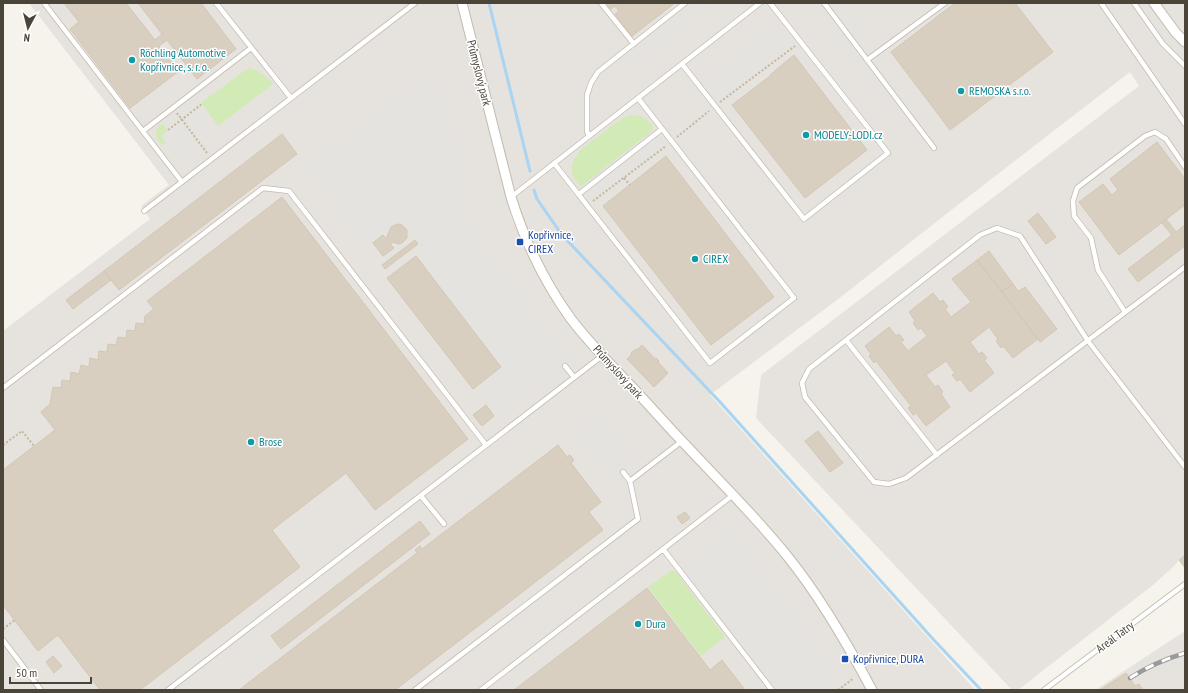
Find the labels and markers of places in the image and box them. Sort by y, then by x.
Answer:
place label: Röchling Automotive Kopřivnice, s. r. o. [140,45,226,74]
marker: Röchling Automotive Kopřivnice, s. r. o. [127,55,137,65]
place label: REMOSKA s.r.o. [969,83,1031,98]
marker: REMOSKA s.r.o. [956,86,966,96]
place label: MODELY-LODI.cz [814,127,883,142]
marker: MODELY-LODI.cz [801,130,811,140]
place label: Kopřivnice, CIREX [528,227,574,256]
marker: Kopřivnice, CIREX [515,237,525,247]
place label: CIREX [703,251,728,266]
marker: CIREX [690,254,700,264]
place label: Brose [259,434,282,449]
marker: Brose [246,437,256,447]
place label: Dura [646,616,666,631]
marker: Dura [633,619,643,629]
place label: Kopřivnice, DURA [853,651,924,666]
marker: Kopřivnice, DURA [840,654,850,664]

